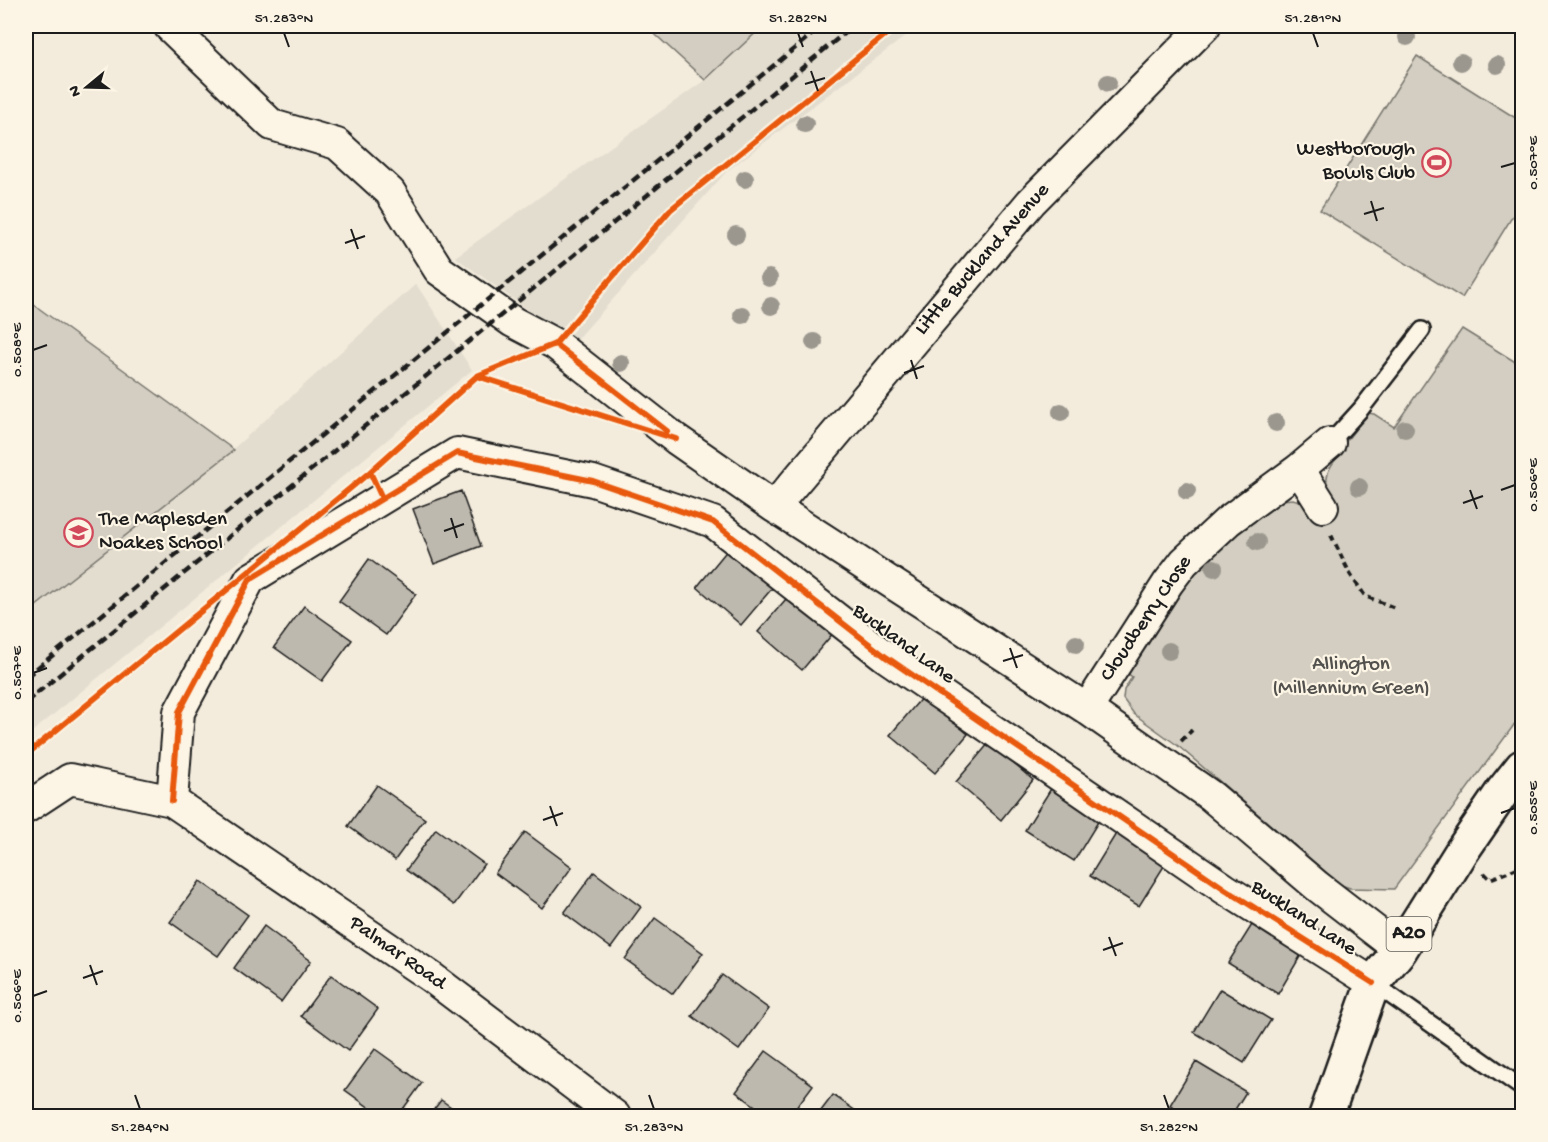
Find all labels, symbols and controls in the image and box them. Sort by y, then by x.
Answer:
text: 51.283°N [255,10,313,28]
text: 51.282°N [769,10,827,28]
text: 51.281°N [1285,10,1342,28]
north arrow [57,57,117,117]
text: N [65,82,87,99]
text: 0.507°E [1525,136,1543,190]
place label: Westborough Bowls Club [1297,138,1415,187]
sports icon: Westborough Bowls Club [1420,146,1452,178]
street label: Little Buckland Avenue [910,178,1057,341]
text: 0.508°E [9,322,27,377]
text: 0.506°E [1525,458,1543,512]
place label: The Maplesden Noakes School [98,508,227,557]
school or university icon: The Maplesden Noakes School [62,516,94,548]
street label: Cloudberry Close [1096,550,1199,687]
street label: Buckland Lane [846,599,960,691]
text: 0.507°E [9,646,27,700]
park label: Allington (Millennium Green) [1272,653,1430,702]
text: 0.505°E [1525,781,1543,835]
street label: Buckland Lane [1245,875,1361,963]
street label: Palmar Road [343,911,452,998]
road number: A20 [1386,917,1432,951]
text: 0.506°E [9,969,27,1023]
text: 51.284°N [111,1119,169,1137]
text: 51.283°N [625,1119,683,1137]
text: 51.282°N [1140,1119,1198,1137]

